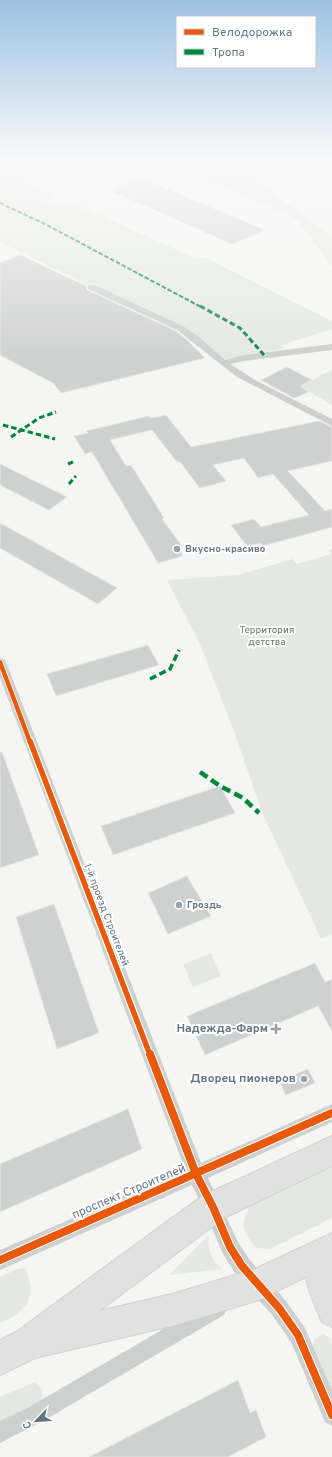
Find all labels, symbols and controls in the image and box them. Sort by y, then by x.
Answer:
legend [176,16,316,68]
text: Велодорожка [212,25,292,41]
text: Тропа [212,45,245,61]
place label: Вкусно-красиво [185,543,266,556]
marker: Вкусно-красиво [172,544,182,554]
park label: Территория детства [239,624,295,649]
street label: 1-й проезд Строителей [80,862,132,968]
place label: Гроздь [187,899,222,912]
marker: Гроздь [174,900,184,910]
place label: Надежда-Фарм [176,1021,268,1037]
marker: Надежда-Фарм [271,1024,281,1034]
place label: Дворец пионеров [190,1071,296,1087]
marker: Дворец пионеров [299,1074,309,1084]
street label: проспект Строителей [70,1161,188,1223]
north arrow [16,1401,56,1441]
text: С [20,1419,36,1431]

